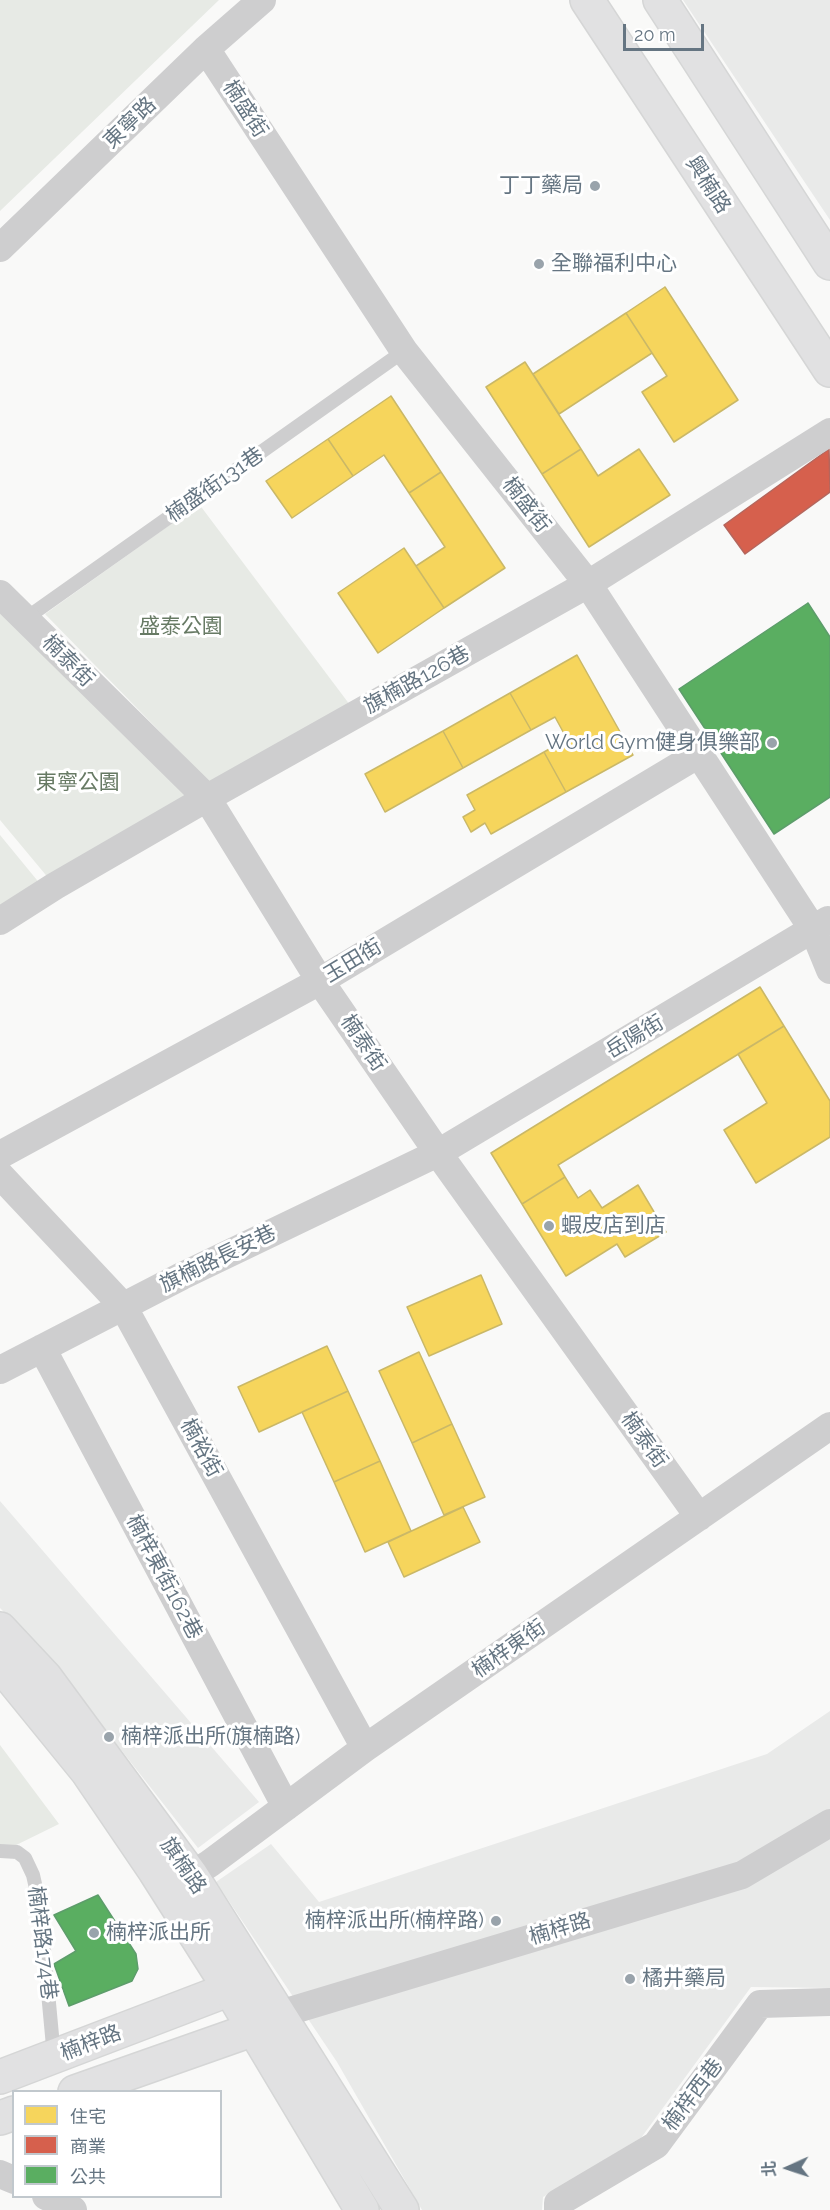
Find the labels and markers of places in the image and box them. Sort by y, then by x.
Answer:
place label: 丁丁藥局 [499,173,583,199]
marker: 丁丁藥局 [588,179,602,193]
place label: 全聯福利中心 [551,251,677,277]
marker: 全聯福利中心 [532,257,546,271]
place label: World Gym健身俱樂部 [545,730,760,756]
marker: World Gym健身俱樂部 [765,736,779,750]
place label: 蝦皮店到店 [561,1213,666,1239]
marker: 蝦皮店到店 [542,1219,556,1233]
place label: 楠梓派出所(旗楠路) [121,1724,300,1750]
marker: 楠梓派出所(旗楠路) [102,1730,116,1744]
place label: 楠梓派出所(楠梓路) [305,1908,484,1934]
marker: 楠梓派出所(楠梓路) [489,1914,503,1928]
place label: 楠梓派出所 [106,1920,211,1946]
marker: 楠梓派出所 [87,1926,101,1940]
place label: 橘井藥局 [642,1966,726,1992]
marker: 橘井藥局 [623,1972,637,1986]

